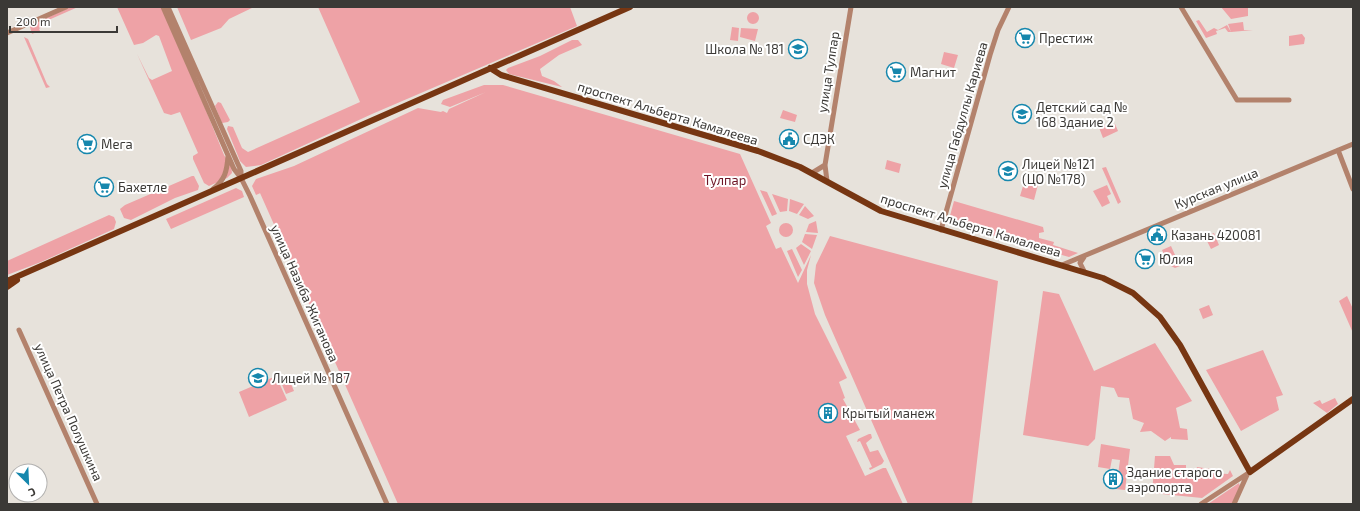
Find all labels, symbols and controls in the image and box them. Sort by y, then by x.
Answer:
scale bar [10,8,117,34]
text: 200 m [16,14,50,28]
supermarket icon: Престиж [1014,27,1036,49]
street label: улица Тулпар [814,30,842,114]
place label: Престиж [1039,30,1093,46]
school or university icon: Школа № 181 [787,38,809,60]
street label: улица Габдуллы Кариева [933,40,991,190]
place label: Школа № 181 [705,41,784,57]
supermarket icon: Магнит [885,61,907,83]
place label: Магнит [910,64,957,80]
street label: проспект Альберта Камалеева [576,78,760,148]
place label: Детский сад № 168 Здание 2 [1036,99,1128,130]
school or university icon: Детский сад № 168 Здание 2 [1011,103,1033,125]
public building icon: СДЭК [778,128,800,150]
place label: СДЭК [803,131,835,147]
supermarket icon: Мега [76,133,98,155]
place label: Мега [101,136,133,152]
place label: Лицей №121 (ЦО №178) [1022,156,1095,187]
school or university icon: Лицей №121 (ЦО №178) [997,160,1019,182]
street label: Курская улица [1172,164,1260,212]
park label: Тулпар [704,172,746,188]
supermarket icon: Бахетле [93,176,115,198]
place label: Бахетле [118,179,167,195]
street label: проспект Альберта Камалеева [879,190,1063,260]
street label: улица Назиба Жиганова [267,222,343,364]
public building icon: Казань 420081 [1146,224,1168,246]
place label: Казань 420081 [1171,227,1261,243]
supermarket icon: Юлия [1134,248,1156,270]
place label: Юлия [1159,251,1193,267]
street label: улица Петра Полушкина [31,341,107,483]
school or university icon: Лицей № 187 [247,367,269,389]
place label: Лицей № 187 [272,370,350,386]
building icon: Крытый манеж [817,402,839,424]
place label: Крытый манеж [842,405,935,421]
north arrow [8,463,48,503]
place label: Здание старого аэропорта [1127,464,1222,495]
building icon: Здание старого аэропорта [1102,468,1124,490]
text: С [26,485,38,500]

